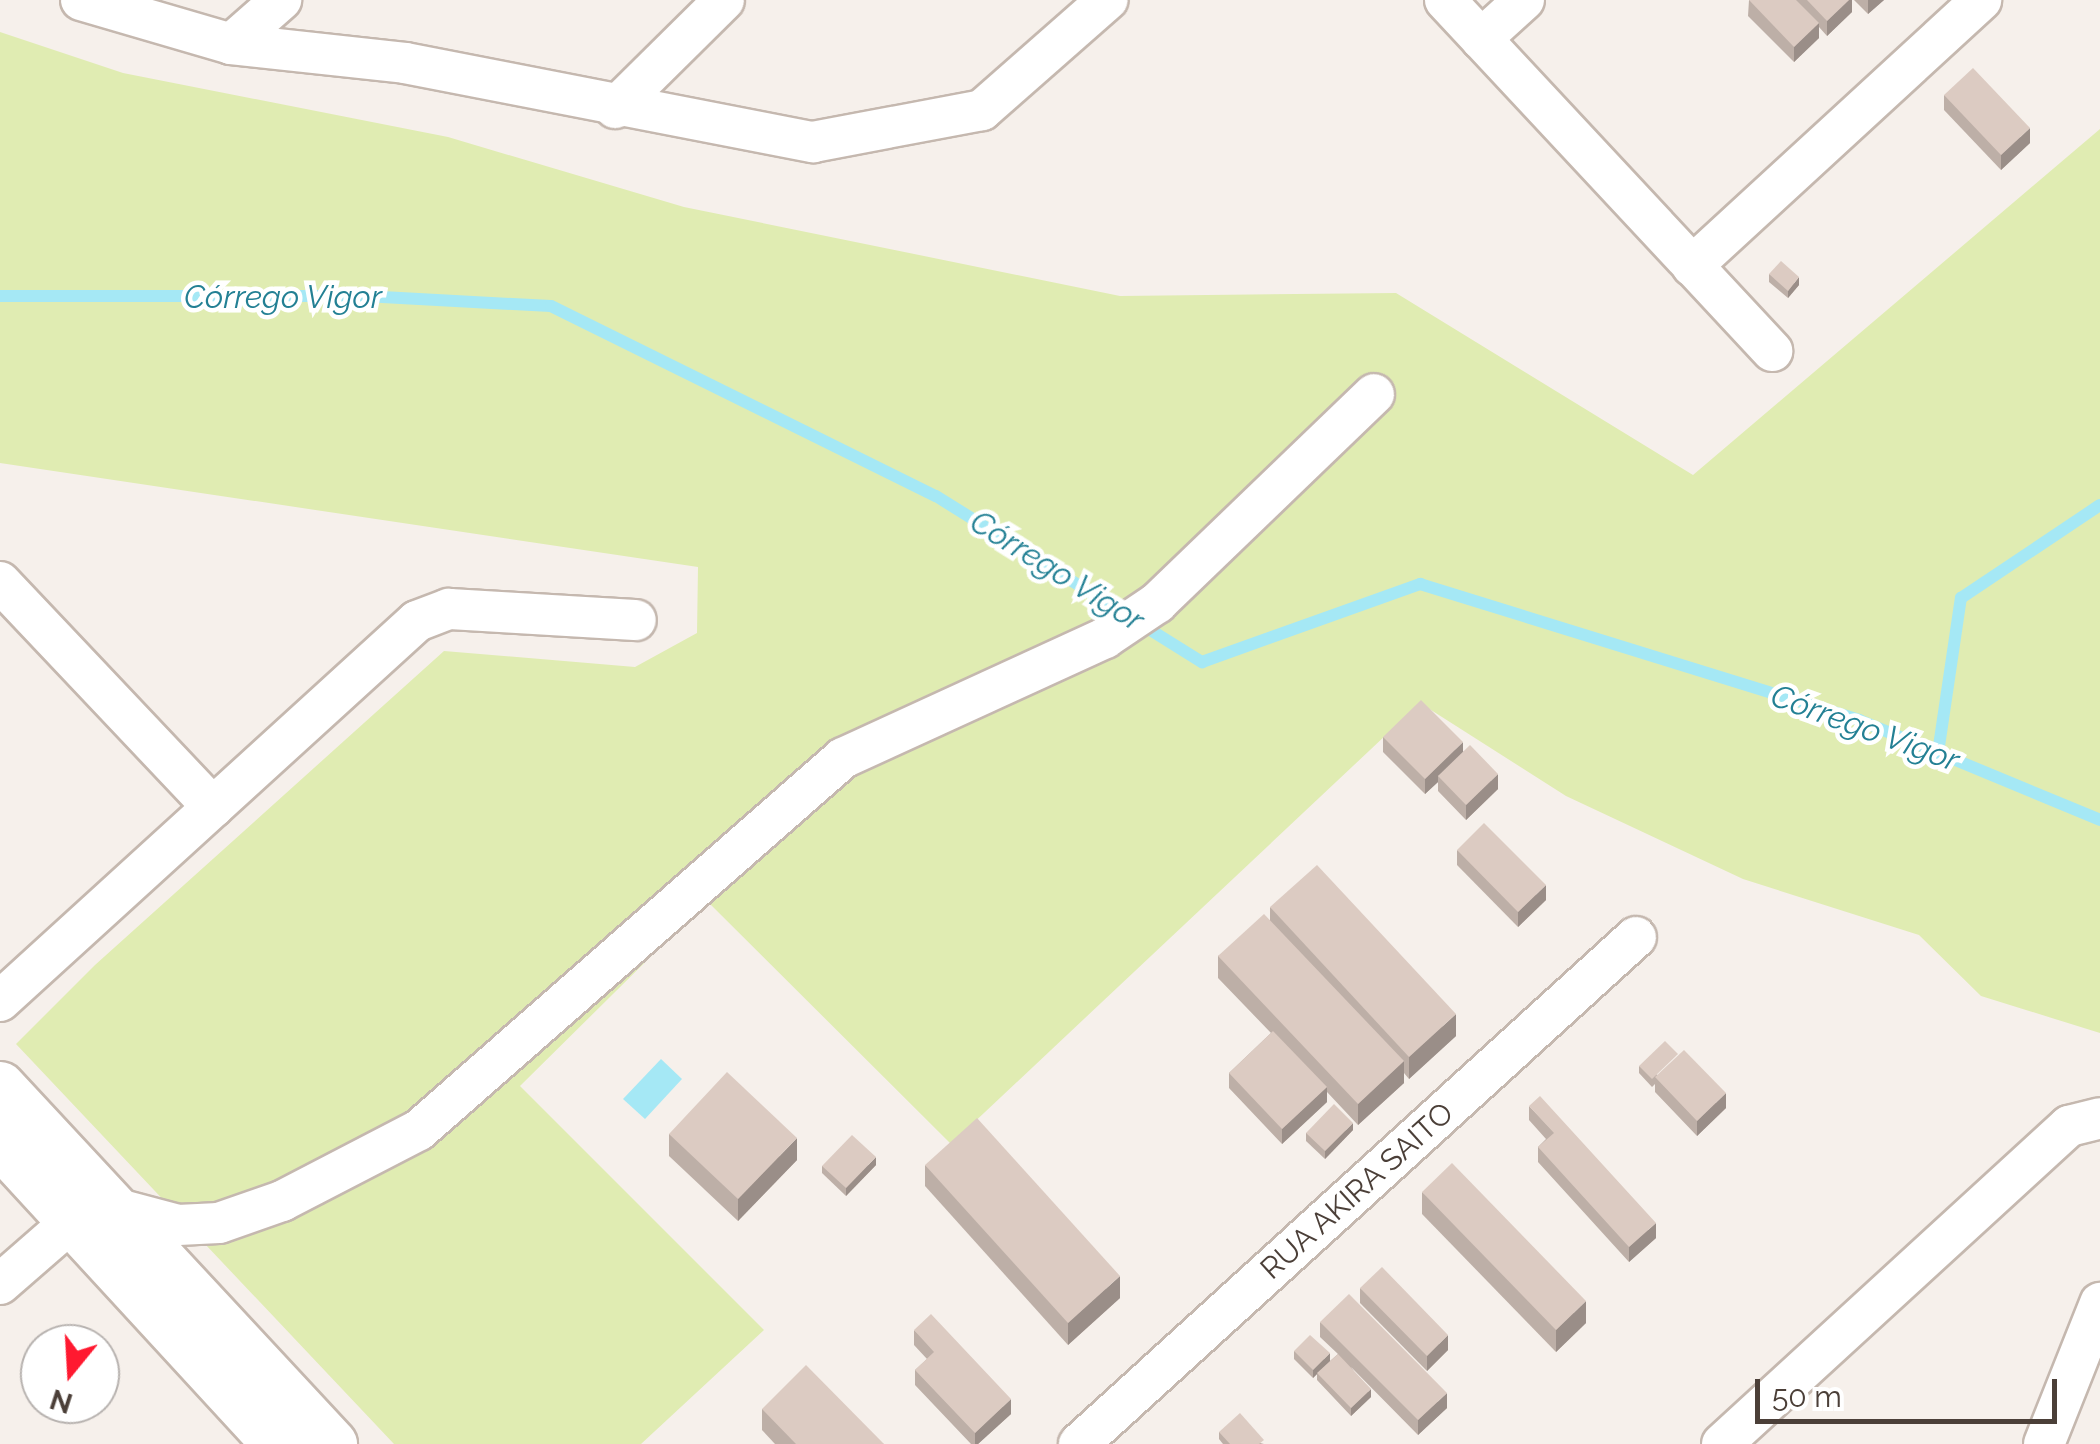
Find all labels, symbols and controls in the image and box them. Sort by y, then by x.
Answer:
water label: Córrego Vigor [184,278,382,316]
water label: Córrego Vigor [962,502,1152,640]
water label: Córrego Vigor [1765,676,1965,780]
street label: RUA AKIRA SAITO [1252,1094,1462,1288]
north arrow [20,1324,120,1424]
scale bar [1760,1359,2062,1421]
text: 50 m [1772,1379,1842,1414]
text: N [46,1382,76,1420]

